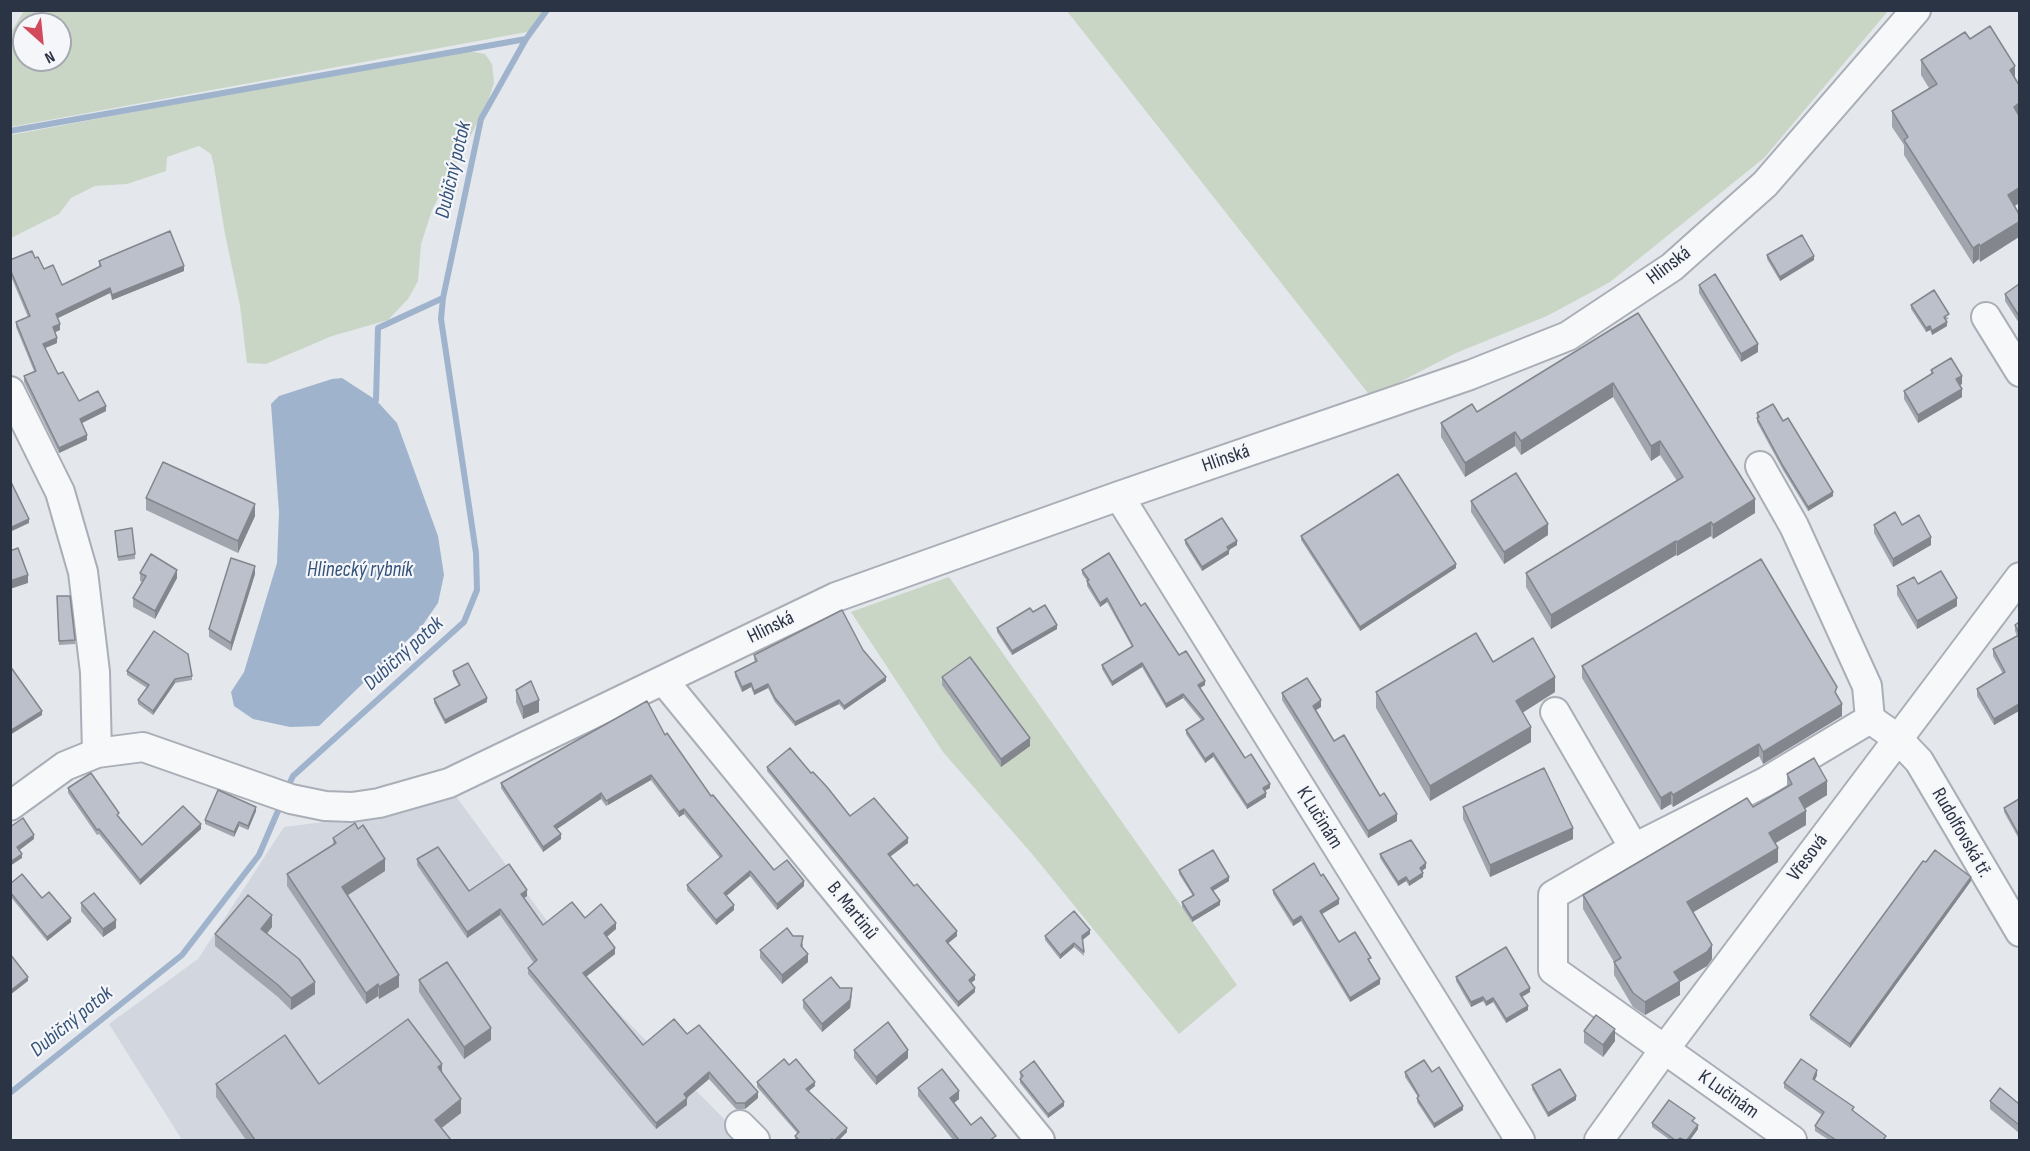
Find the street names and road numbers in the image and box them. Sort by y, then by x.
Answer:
street label: Hlinská [1642,242,1696,290]
street label: Hlinská [1199,440,1253,478]
street label: Hlinská [744,606,798,650]
street label: K Lučinám [1291,782,1347,854]
street label: Rudolfovská tř. [1926,784,1996,882]
street label: Vřesová [1783,830,1833,886]
street label: B. Martinů [821,877,883,945]
street label: K Lučinám [1693,1065,1763,1125]

